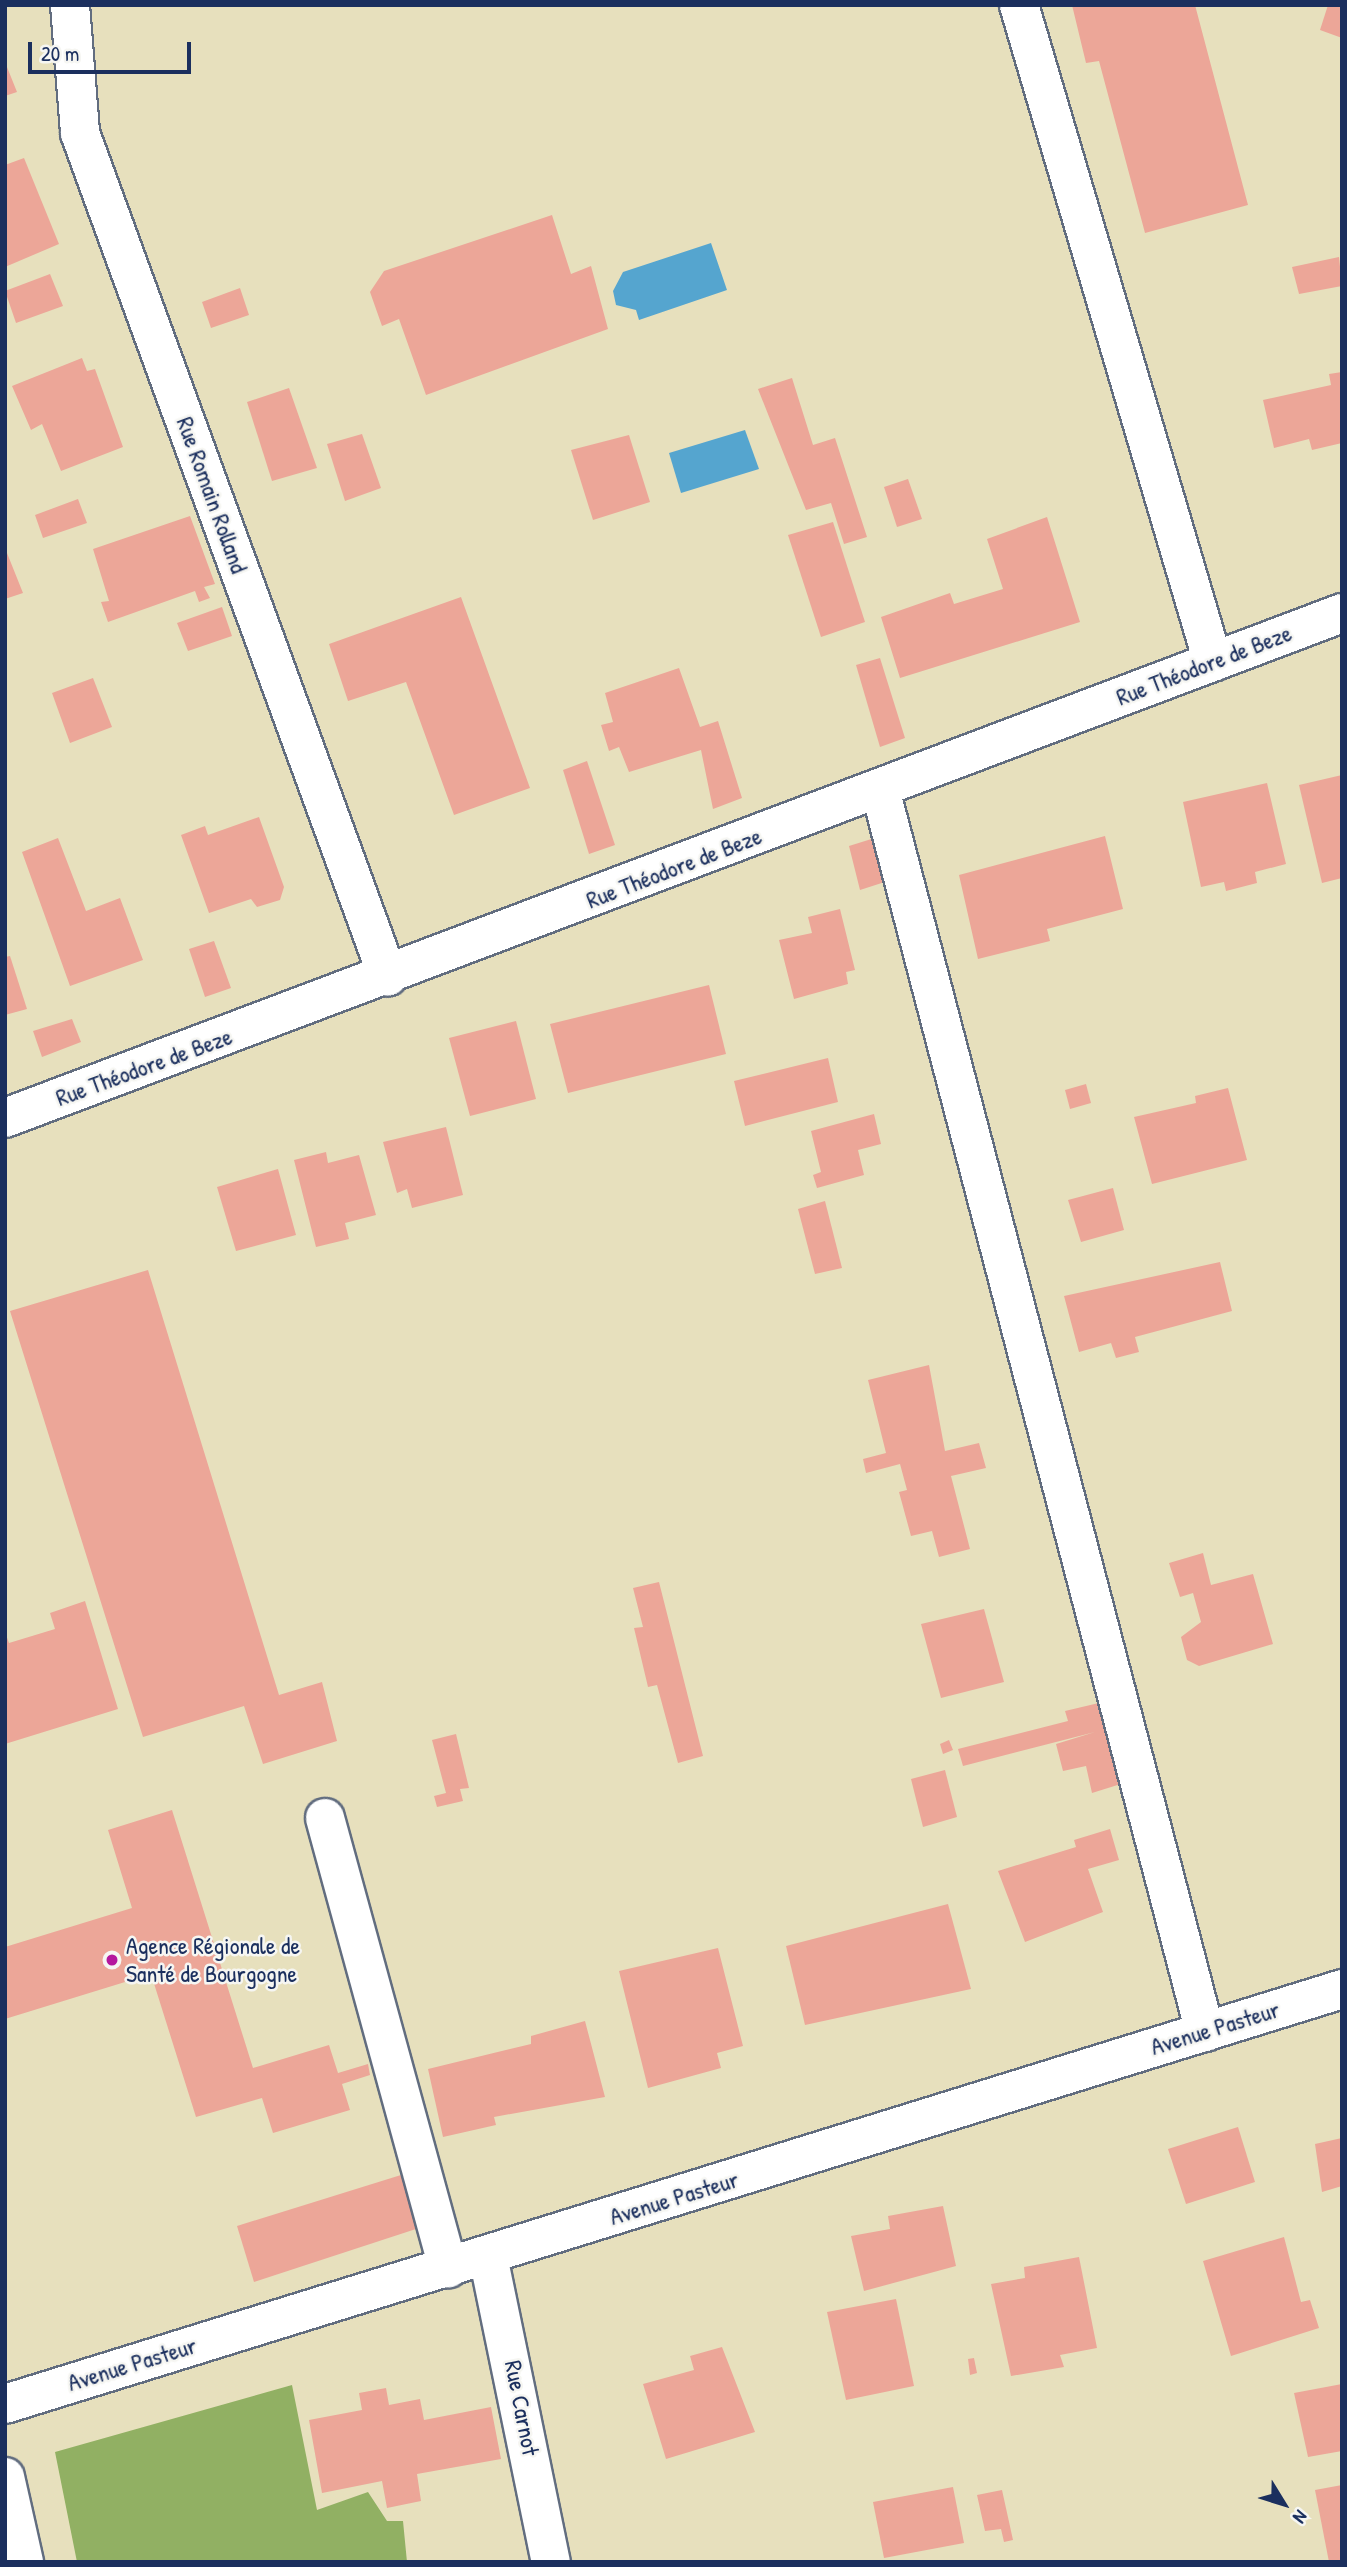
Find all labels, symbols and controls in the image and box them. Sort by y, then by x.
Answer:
scale bar [32,28,194,72]
text: 20 m [41,39,79,68]
street label: Rue Romain Rolland [170,413,254,577]
street label: Rue Théodore de Beze [1112,618,1296,712]
street label: Rue Théodore de Beze [582,821,766,915]
street label: Rue Théodore de Beze [52,1022,236,1112]
place label: Agence Régionale de Santé de Bourgogne [126,1932,300,1988]
marker: Agence Régionale de Santé de Bourgogne [104,1952,120,1968]
street label: Avenue Pasteur [1147,1995,1283,2061]
street label: Avenue Pasteur [606,2165,742,2231]
street label: Avenue Pasteur [64,2331,200,2397]
street label: Rue Carnot [499,2358,545,2458]
north arrow [1249,2469,1319,2539]
text: N [1287,2505,1314,2529]

